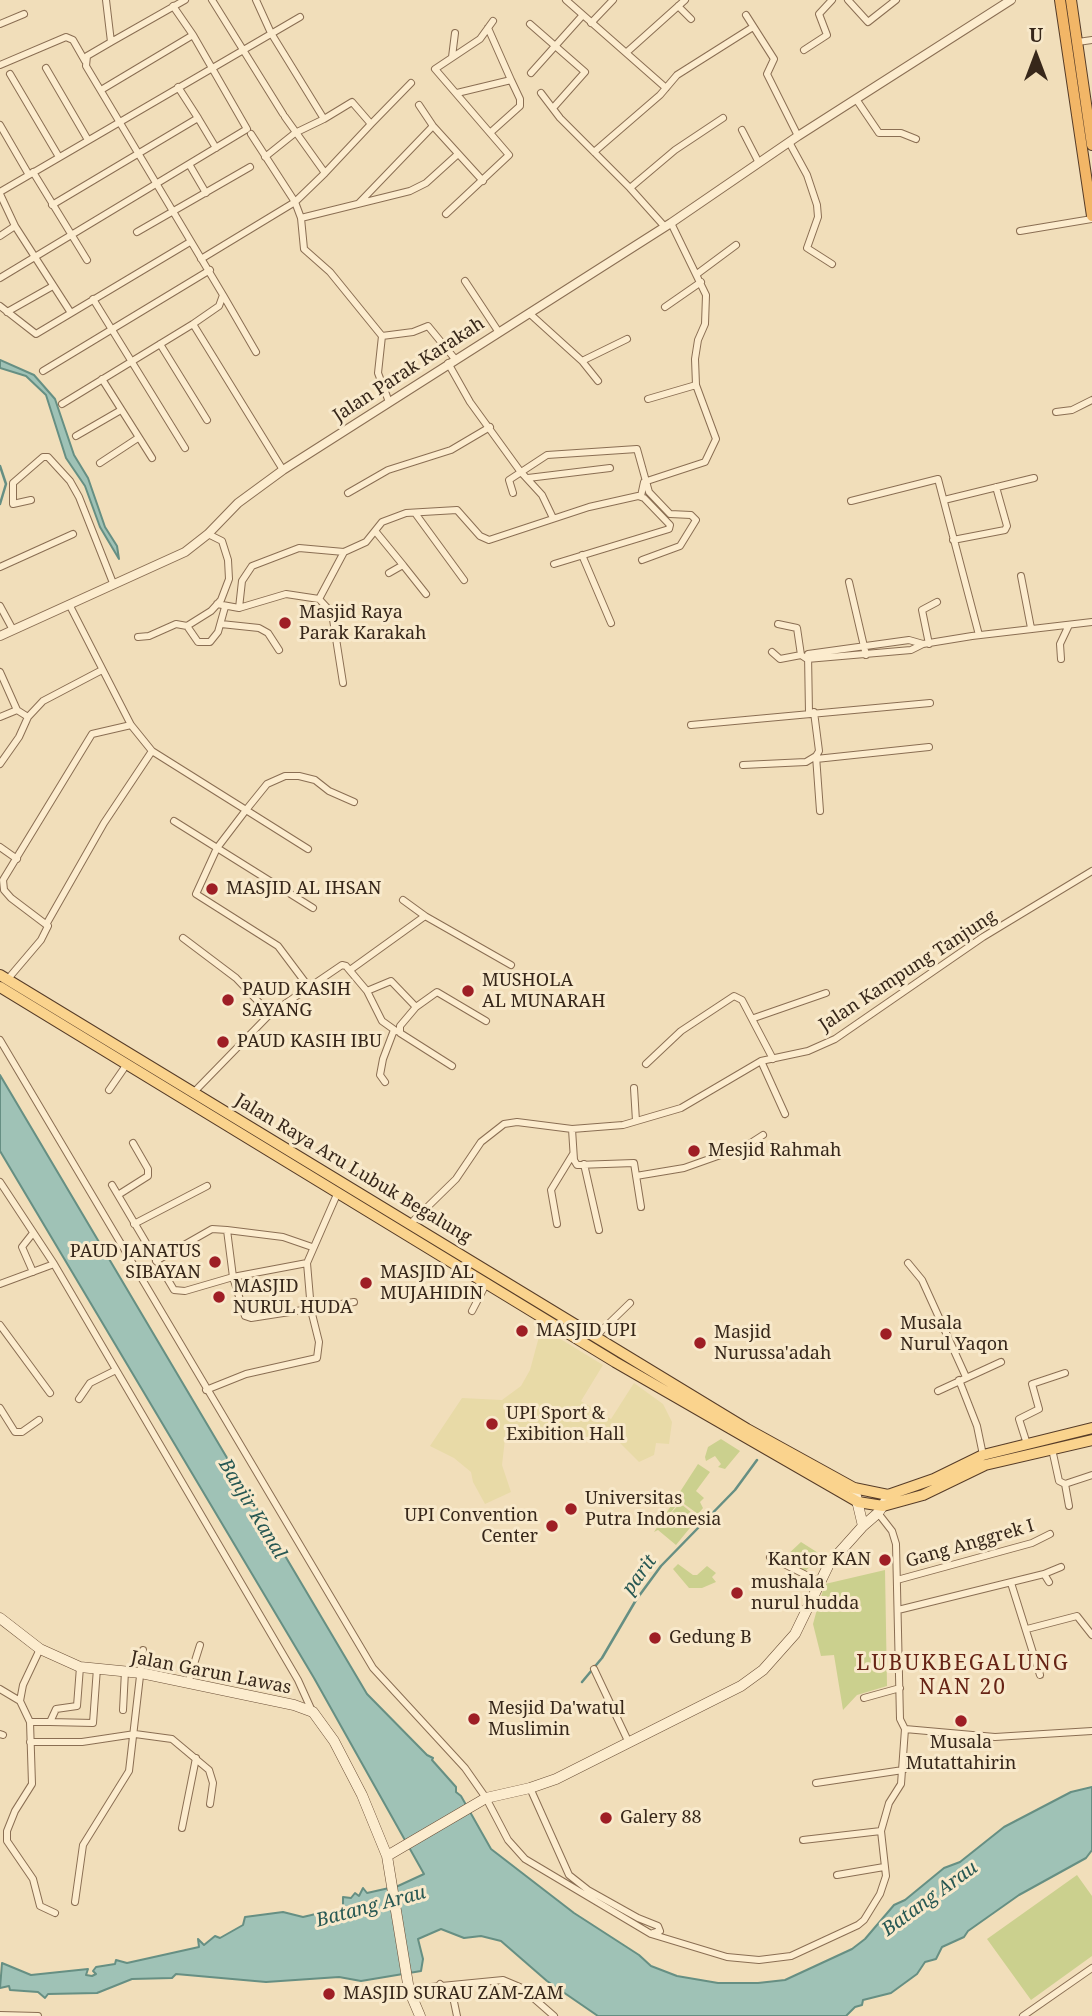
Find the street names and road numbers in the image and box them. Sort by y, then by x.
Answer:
street label: Jalan Parak Karakah [329,313,489,427]
street label: Jalan Kampung Tanjung [815,906,1001,1036]
street label: Jalan Raya Aru Lubuk Begalung [231,1090,475,1248]
street label: Gang Anggrek I [903,1515,1037,1573]
street label: Jalan Garun Lawas [129,1647,293,1699]

